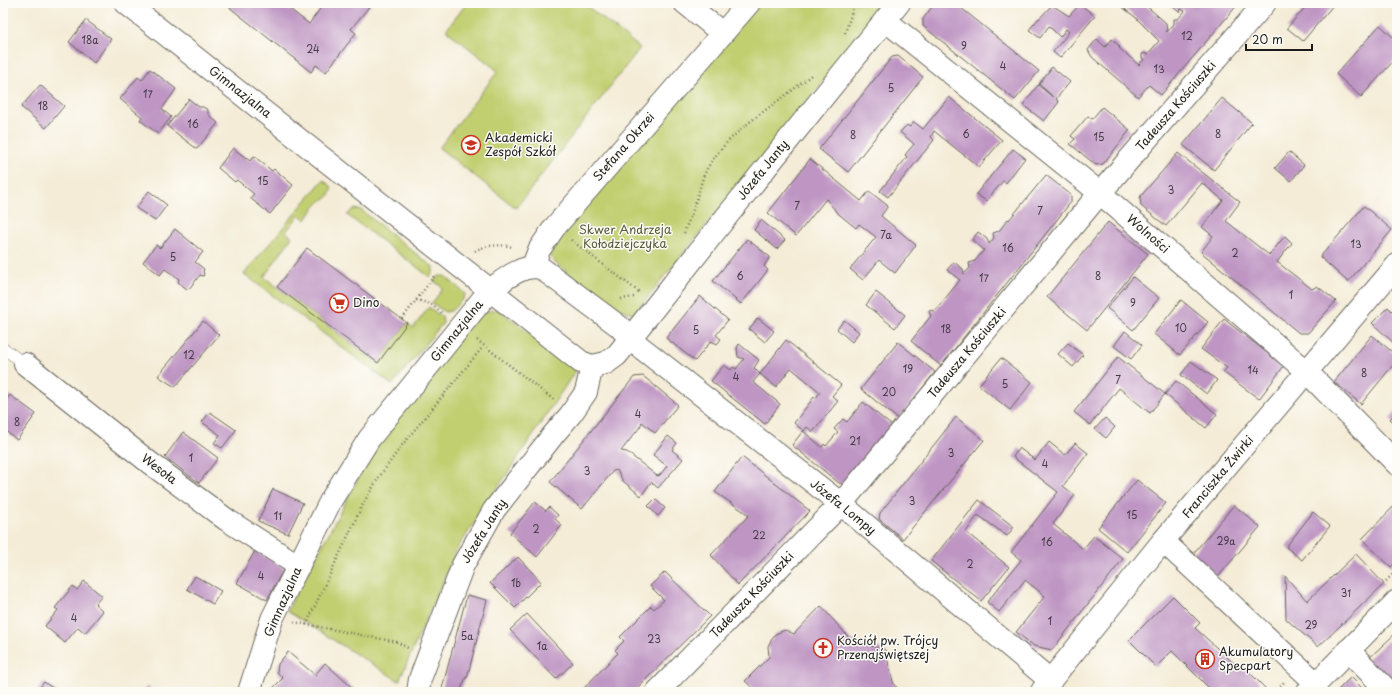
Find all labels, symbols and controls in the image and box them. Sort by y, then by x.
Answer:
scale bar [1246,26,1312,52]
house number: 12 [1181,28,1193,43]
text: 20 m [1252,30,1283,48]
house number: 18a [82,32,99,47]
house number: 9 [961,38,967,53]
house number: 24 [306,41,320,56]
street label: Tadeusza Kościuszki [1131,56,1219,154]
house number: 4 [1000,58,1007,73]
street label: Gimnazjalna [206,61,276,122]
house number: 13 [1153,61,1165,76]
house number: 5 [888,80,894,95]
house number: 17 [143,86,154,101]
house number: 18 [38,98,48,113]
street label: Stefana Okrzei [588,108,658,185]
house number: 16 [187,116,199,131]
house number: 6 [962,126,970,141]
house number: 8 [1215,126,1221,141]
house number: 8 [850,127,856,142]
place label: Akademicki Zespół Szkół [485,128,556,160]
house number: 15 [1094,129,1104,144]
school or university icon: Akademicki Zespół Szkół [460,134,482,156]
street label: Józefa Janty [732,135,792,203]
house number: 15 [258,173,268,188]
house number: 3 [1168,182,1174,197]
house number: 7 [794,198,800,213]
house number: 7 [1037,203,1043,218]
street label: Wolności [1123,209,1174,257]
park label: Skwer Andrzeja Kołodziejczyka [579,220,672,252]
house number: 7a [880,227,892,242]
house number: 13 [1350,236,1362,251]
house number: 16 [1002,240,1014,255]
house number: 2 [1231,245,1239,260]
house number: 5 [170,249,176,264]
house number: 6 [736,268,744,283]
house number: 8 [1095,268,1101,283]
house number: 17 [979,270,990,285]
house number: 1 [1289,287,1293,302]
supermarket icon: Dino [328,292,350,314]
place label: Dino [353,293,380,311]
street label: Gimnazjalna [426,295,487,365]
house number: 9 [1130,295,1136,310]
street label: Tadeusza Kościuszki [923,303,1010,402]
house number: 10 [1175,320,1187,335]
house number: 18 [941,321,951,336]
house number: 5 [693,322,699,337]
house number: 12 [183,347,195,362]
house number: 19 [903,361,913,376]
house number: 14 [1247,362,1259,377]
house number: 8 [1361,365,1367,380]
house number: 4 [733,369,740,384]
house number: 7 [1115,372,1121,387]
house number: 5 [1002,376,1008,391]
house number: 20 [882,384,896,399]
house number: 4 [635,406,642,421]
house number: 8 [14,414,20,429]
street label: Franciszka Żwirki [1177,431,1257,521]
house number: 21 [849,433,861,448]
house number: 3 [948,445,954,460]
street label: Wesoła [138,449,182,488]
house number: 1 [189,450,193,465]
house number: 4 [1042,456,1049,471]
house number: 3 [584,463,590,478]
street label: Józefa Lompy [807,474,880,538]
house number: 3 [909,493,915,508]
street label: Józefa Janty [456,495,510,566]
house number: 15 [1127,507,1137,522]
house number: 11 [274,508,282,523]
house number: 2 [532,521,540,536]
house number: 22 [752,527,766,542]
house number: 29a [1217,533,1236,548]
house number: 16 [1041,534,1053,549]
street label: Tadeusza Kościuszki [705,547,797,642]
house number: 2 [966,556,974,571]
street label: Gimnazjalna [259,563,306,639]
house number: 4 [258,568,265,583]
house number: 1b [511,575,521,590]
house number: 31 [1341,585,1351,600]
house number: 4 [71,610,78,625]
house number: 1 [1048,613,1052,628]
house number: 29 [1305,617,1318,632]
house number: 5a [461,628,474,643]
house number: 23 [647,631,661,646]
place label: Kościół pw. Trójcy Przenajświętszej [837,631,938,663]
church icon: Kościół pw. Trójcy Przenajświętszej [812,637,834,659]
house number: 1a [537,638,548,653]
place label: Akumulatory Specpart [1219,642,1293,674]
building icon: Akumulatory Specpart [1194,648,1216,670]

